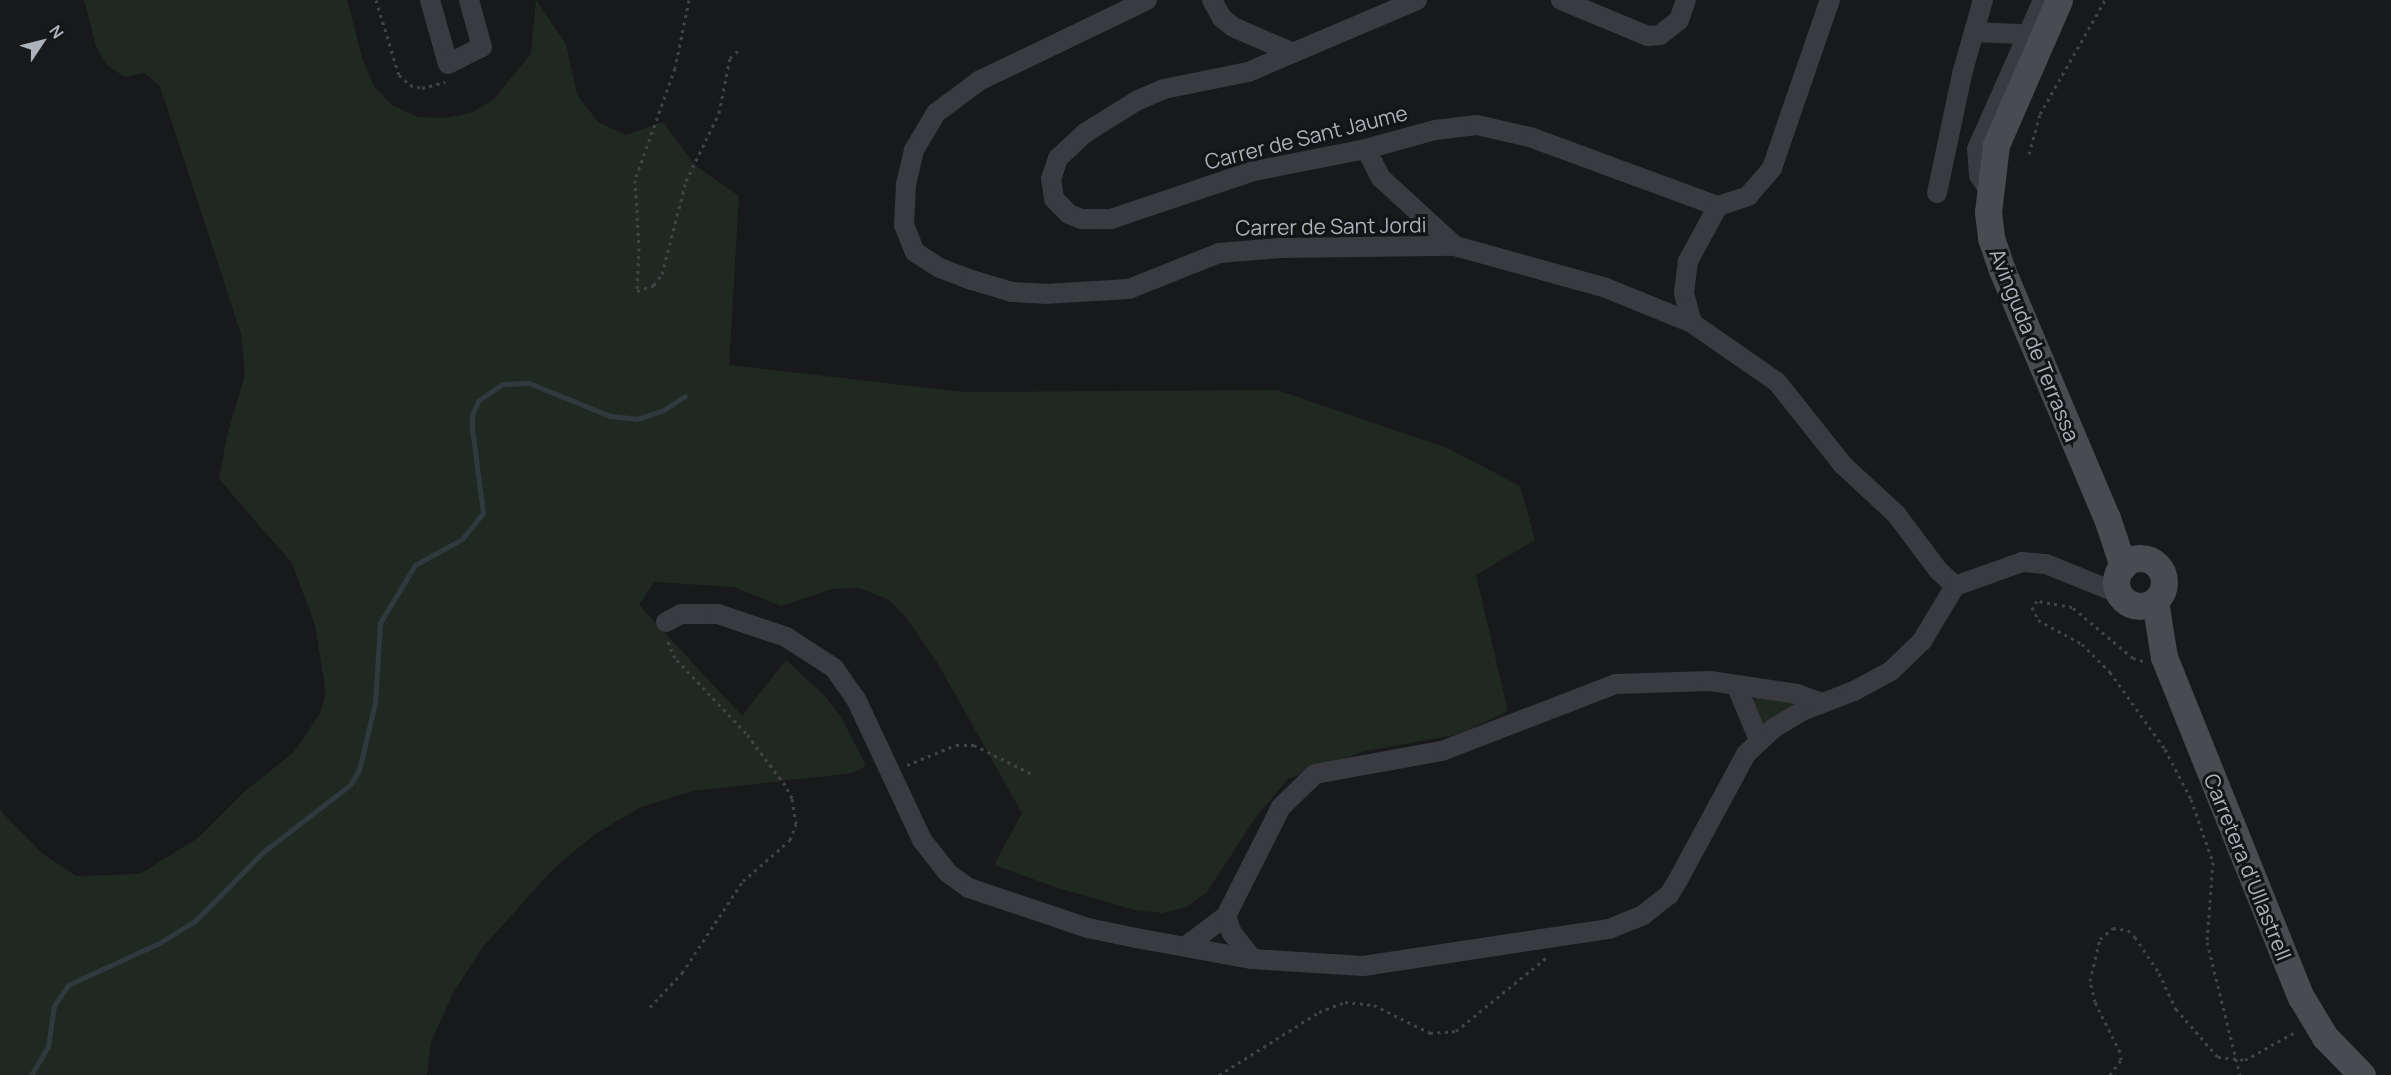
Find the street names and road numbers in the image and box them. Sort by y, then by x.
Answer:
street label: Carrer de Sant Jaume [1202,100,1410,174]
street label: Carrer de Sant Jordi [1235,212,1427,240]
street label: Avinguda de Terrassa [1985,245,2085,445]
street label: Carretera d'Ullastrell [2199,770,2297,964]

